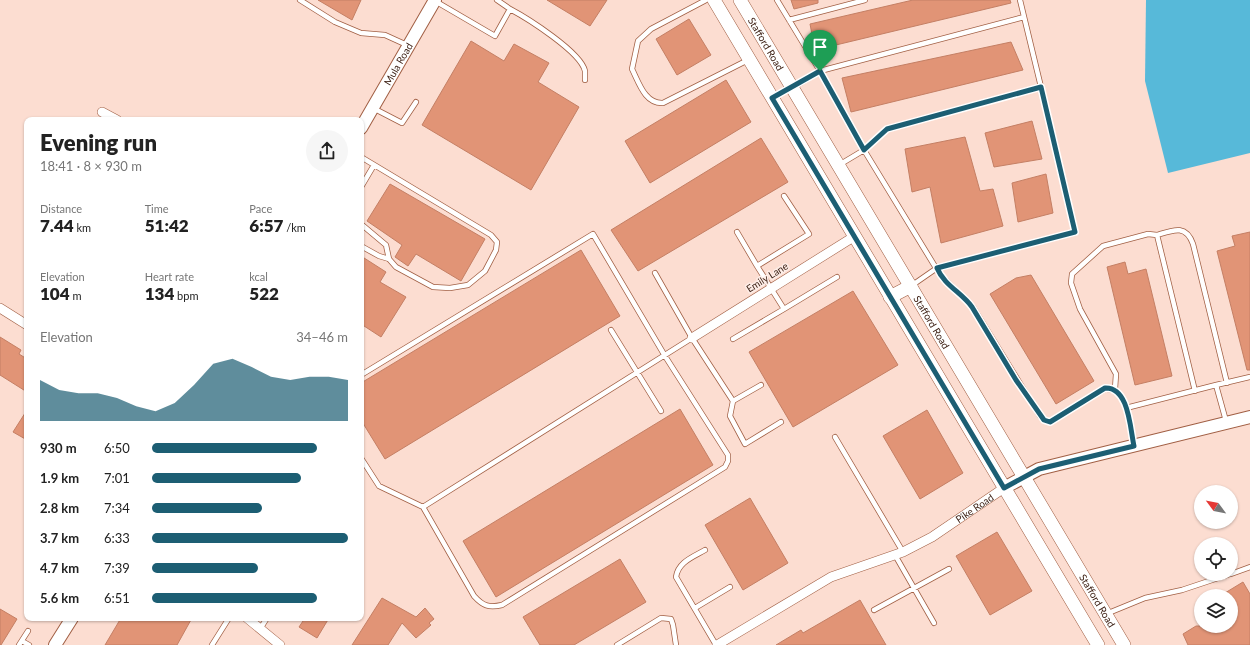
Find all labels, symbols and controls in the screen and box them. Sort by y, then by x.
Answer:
street label: Stafford Road [746,15,787,73]
pin [803,30,837,71]
icon: arrive [809,36,831,58]
street label: Mula Road [381,41,415,87]
text: Evening run [40,129,157,156]
button: share [306,130,348,172]
text: 18:41 · 8 × 930 m [40,158,142,174]
text: Distance [40,202,82,215]
text: Time [145,202,169,215]
text: Pace [249,202,272,215]
text: 7.44 [40,215,74,236]
text: 51:42 [145,215,189,236]
text: 6:57 [249,215,283,236]
text: km [74,221,91,234]
text: /km [283,221,306,234]
street label: Emily Lane [744,259,790,295]
text: Elevation [40,270,85,283]
text: Heart rate [145,270,194,283]
text: kcal [249,270,268,283]
text: 104 [40,283,70,304]
text: 134 [145,283,174,304]
text: 522 [249,283,279,304]
text: m [70,289,81,302]
text: bpm [174,289,198,302]
street label: Stafford Road [911,293,952,351]
text: Elevation [40,329,93,345]
text: 34–46 m [296,329,348,345]
text: 930 m [40,440,77,456]
text: 6:50 [104,440,130,456]
text: 1.9 km [40,470,79,486]
text: 7:01 [104,470,130,486]
north arrow [1194,485,1238,529]
map controls [1194,485,1238,633]
street label: Pike Road [953,491,996,525]
text: 2.8 km [40,500,79,516]
text: 7:34 [104,500,130,516]
text: 3.7 km [40,530,79,546]
text: 6:33 [104,530,130,546]
button: locate [1194,537,1238,581]
text: 4.7 km [40,560,79,576]
text: 7:39 [104,560,130,576]
street label: Stafford Road [1077,572,1118,629]
button: layers [1194,589,1238,633]
text: 5.6 km [40,590,79,606]
text: 6:51 [104,590,130,606]

